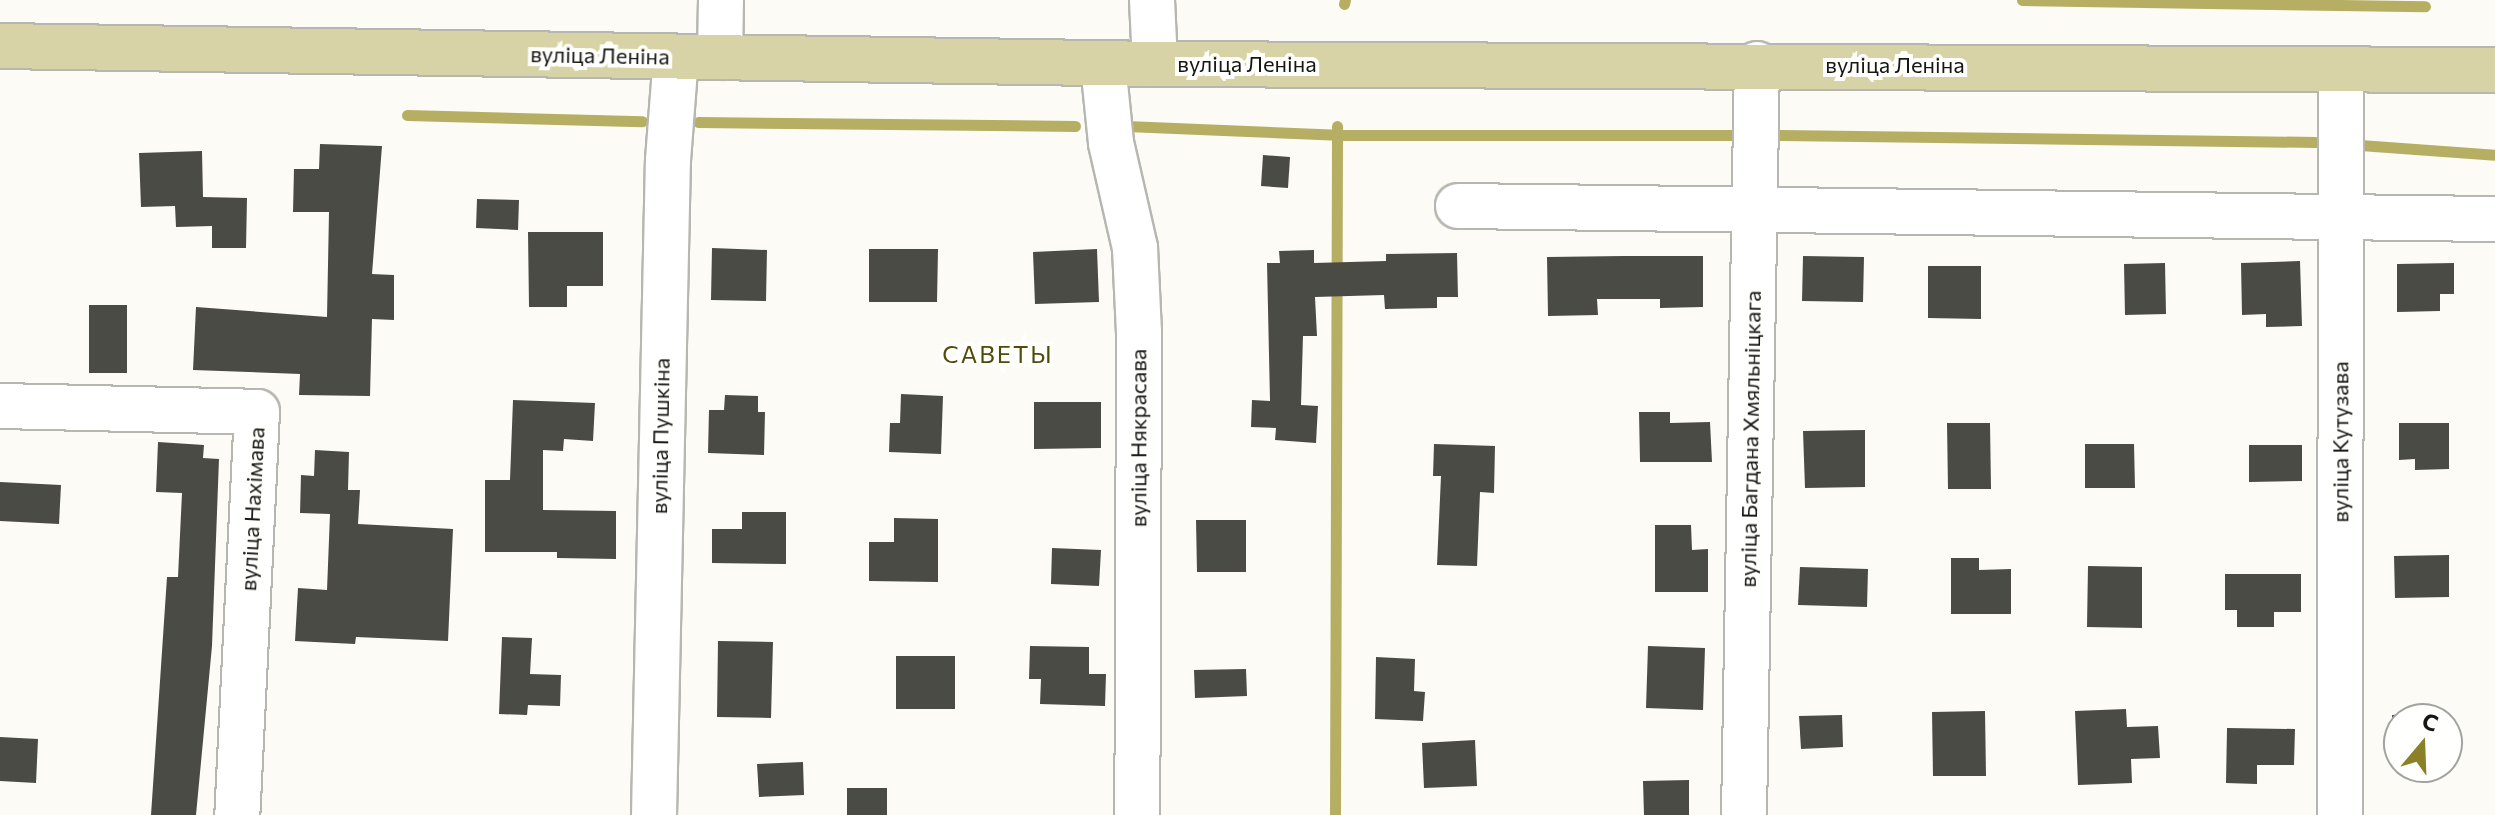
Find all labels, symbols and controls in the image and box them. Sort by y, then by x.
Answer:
street label: вуліца Леніна [530,41,670,69]
street label: вуліца Леніна [1177,51,1317,77]
street label: вуліца Леніна [1825,52,1965,78]
street label: вуліца Багдана Хмяльніцкага [1734,290,1766,588]
district label: САВЕТЫ [942,340,1054,368]
street label: вуліца Някрасава [1125,349,1151,527]
street label: вуліца Пушкіна [645,358,675,514]
street label: вуліца Кутузава [2327,361,2353,523]
street label: вуліца Нахімава [235,426,269,592]
north arrow [2383,703,2463,783]
text: С [2419,707,2442,737]

